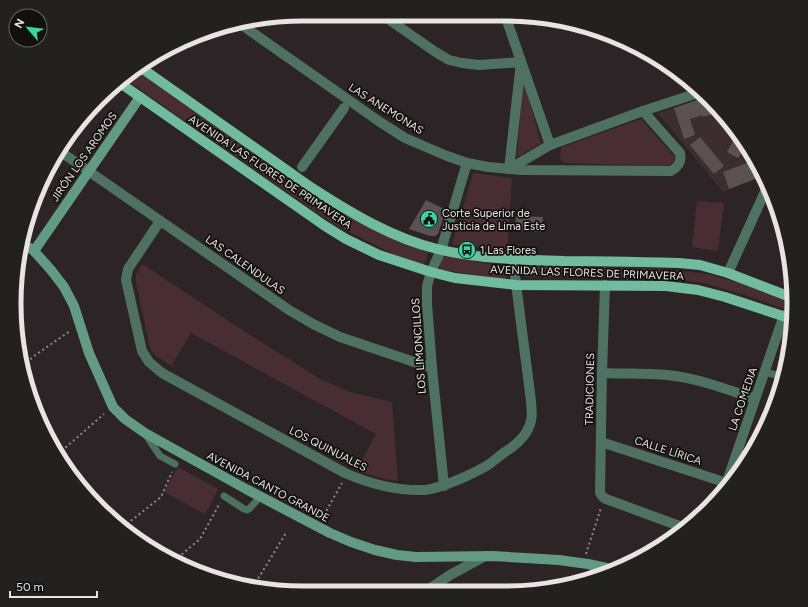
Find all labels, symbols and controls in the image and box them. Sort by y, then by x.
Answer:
north arrow [8,8,48,48]
text: N [12,17,27,30]
street label: LAS ANEMONAS [346,81,426,137]
street label: JIRÓN LOS AROMOS [47,109,120,204]
street label: AVENIDA LAS FLORES DE PRIMAVERA [186,112,354,232]
place label: Corte Superior de Justicia de Lima Este [442,207,545,233]
public building icon: Corte Superior de Justicia de Lima Este [419,209,439,229]
street label: LAS CALENDULAS [203,233,287,297]
bus stop icon: 1 Las Flores [457,240,477,260]
place label: 1 Las Flores [480,244,536,257]
street label: AVENIDA LAS FLORES DE PRIMAVERA [490,263,685,283]
street label: LOS LIMONCILLOS [409,297,429,394]
street label: TRADICIONES [583,353,597,425]
street label: LA COMEDIA [726,365,760,432]
street label: LOS QUINUALES [287,424,369,474]
street label: CALLE LÍRICA [633,434,704,468]
street label: AVENIDA CANTO GRANDE [205,449,331,525]
scale bar [10,573,97,599]
text: 50 m [16,580,44,594]

